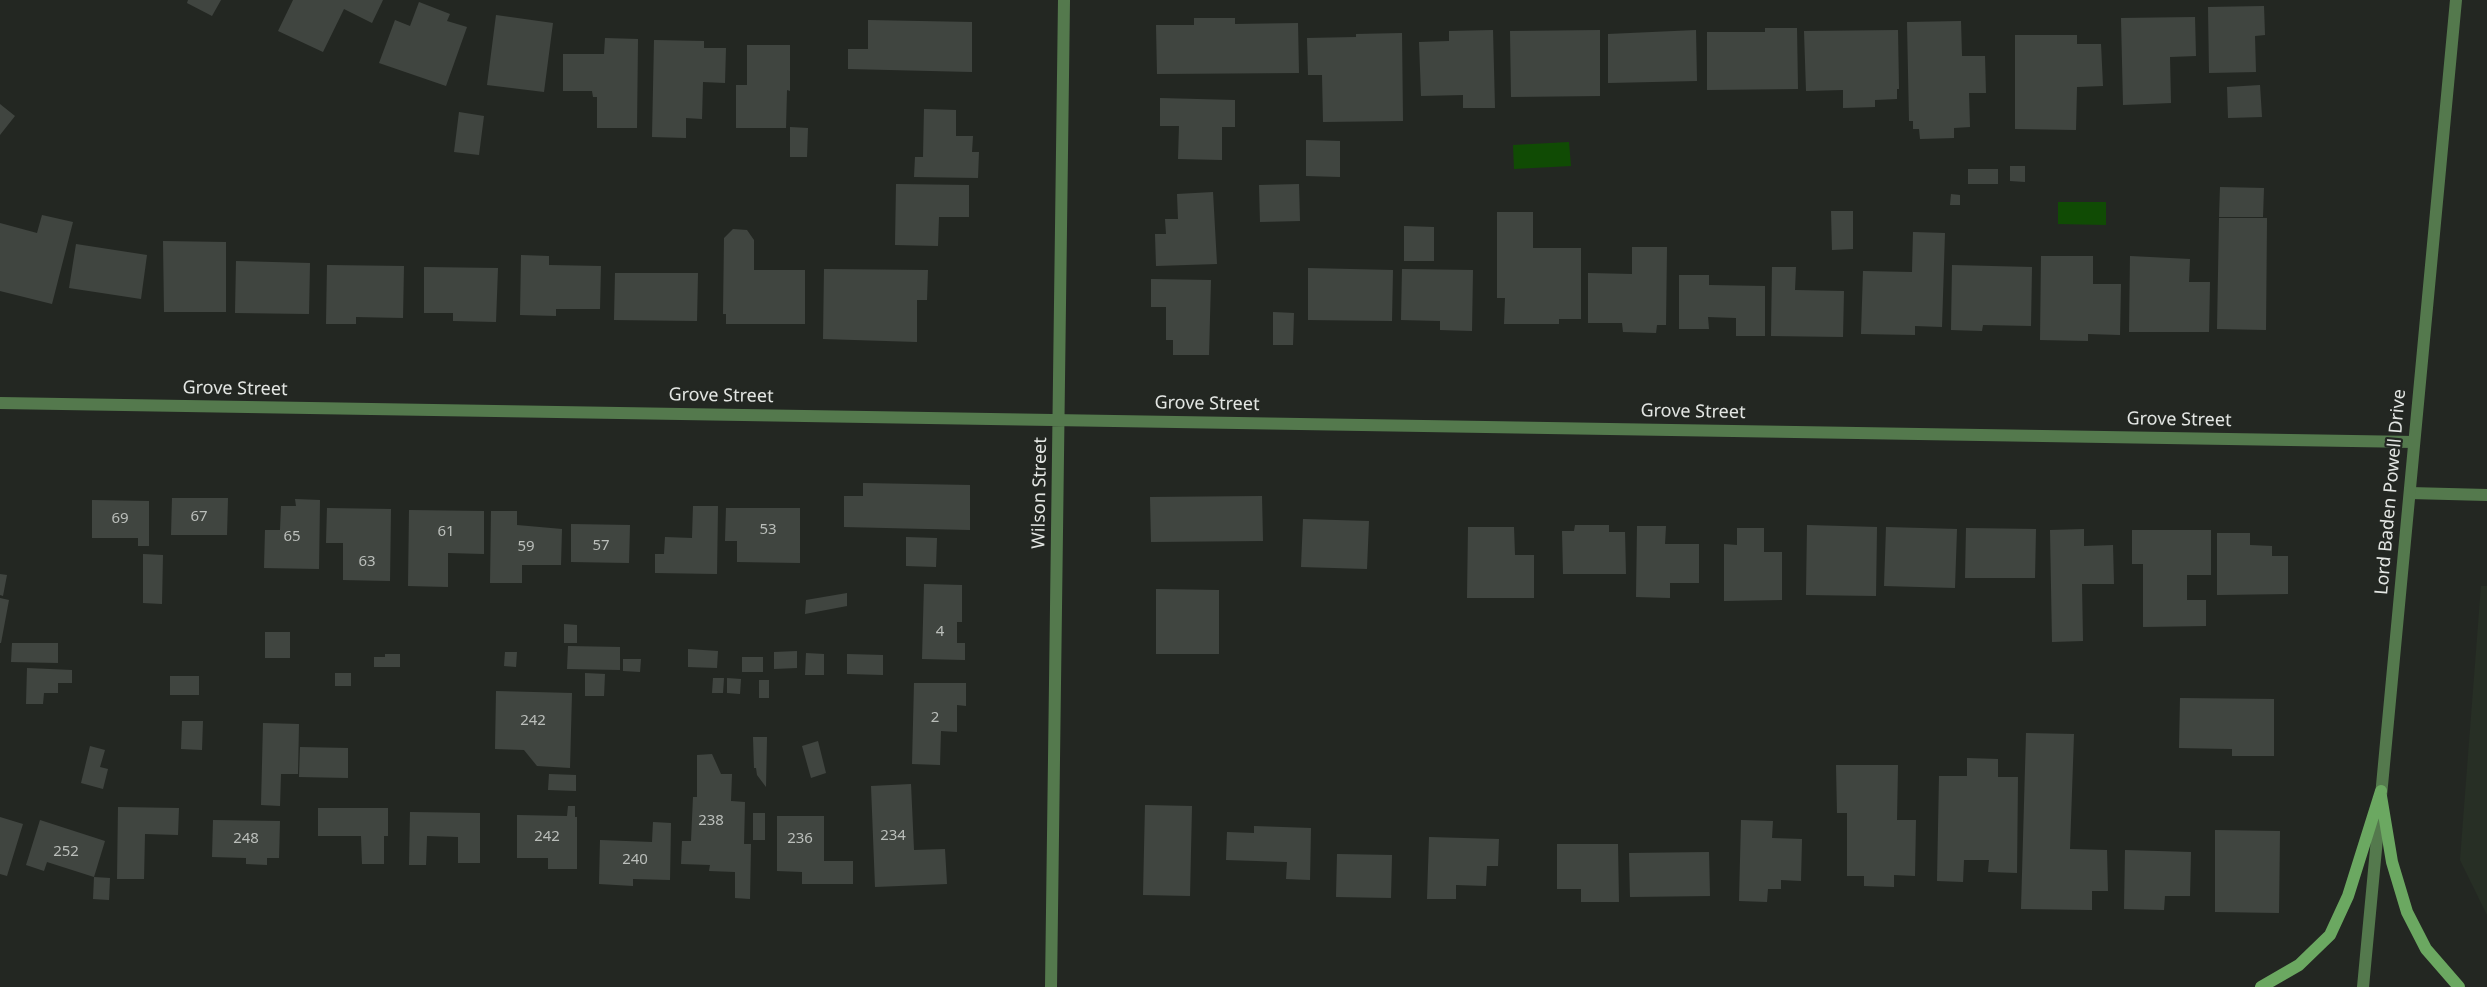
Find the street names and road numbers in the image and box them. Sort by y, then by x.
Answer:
street label: Grove Street [182,377,288,401]
street label: Grove Street [668,384,774,408]
street label: Lord Baden Powell Drive [2371,388,2411,596]
street label: Grove Street [1154,392,1260,416]
street label: Grove Street [1640,400,1746,424]
street label: Grove Street [2126,408,2232,432]
street label: Wilson Street [1028,437,1052,549]

